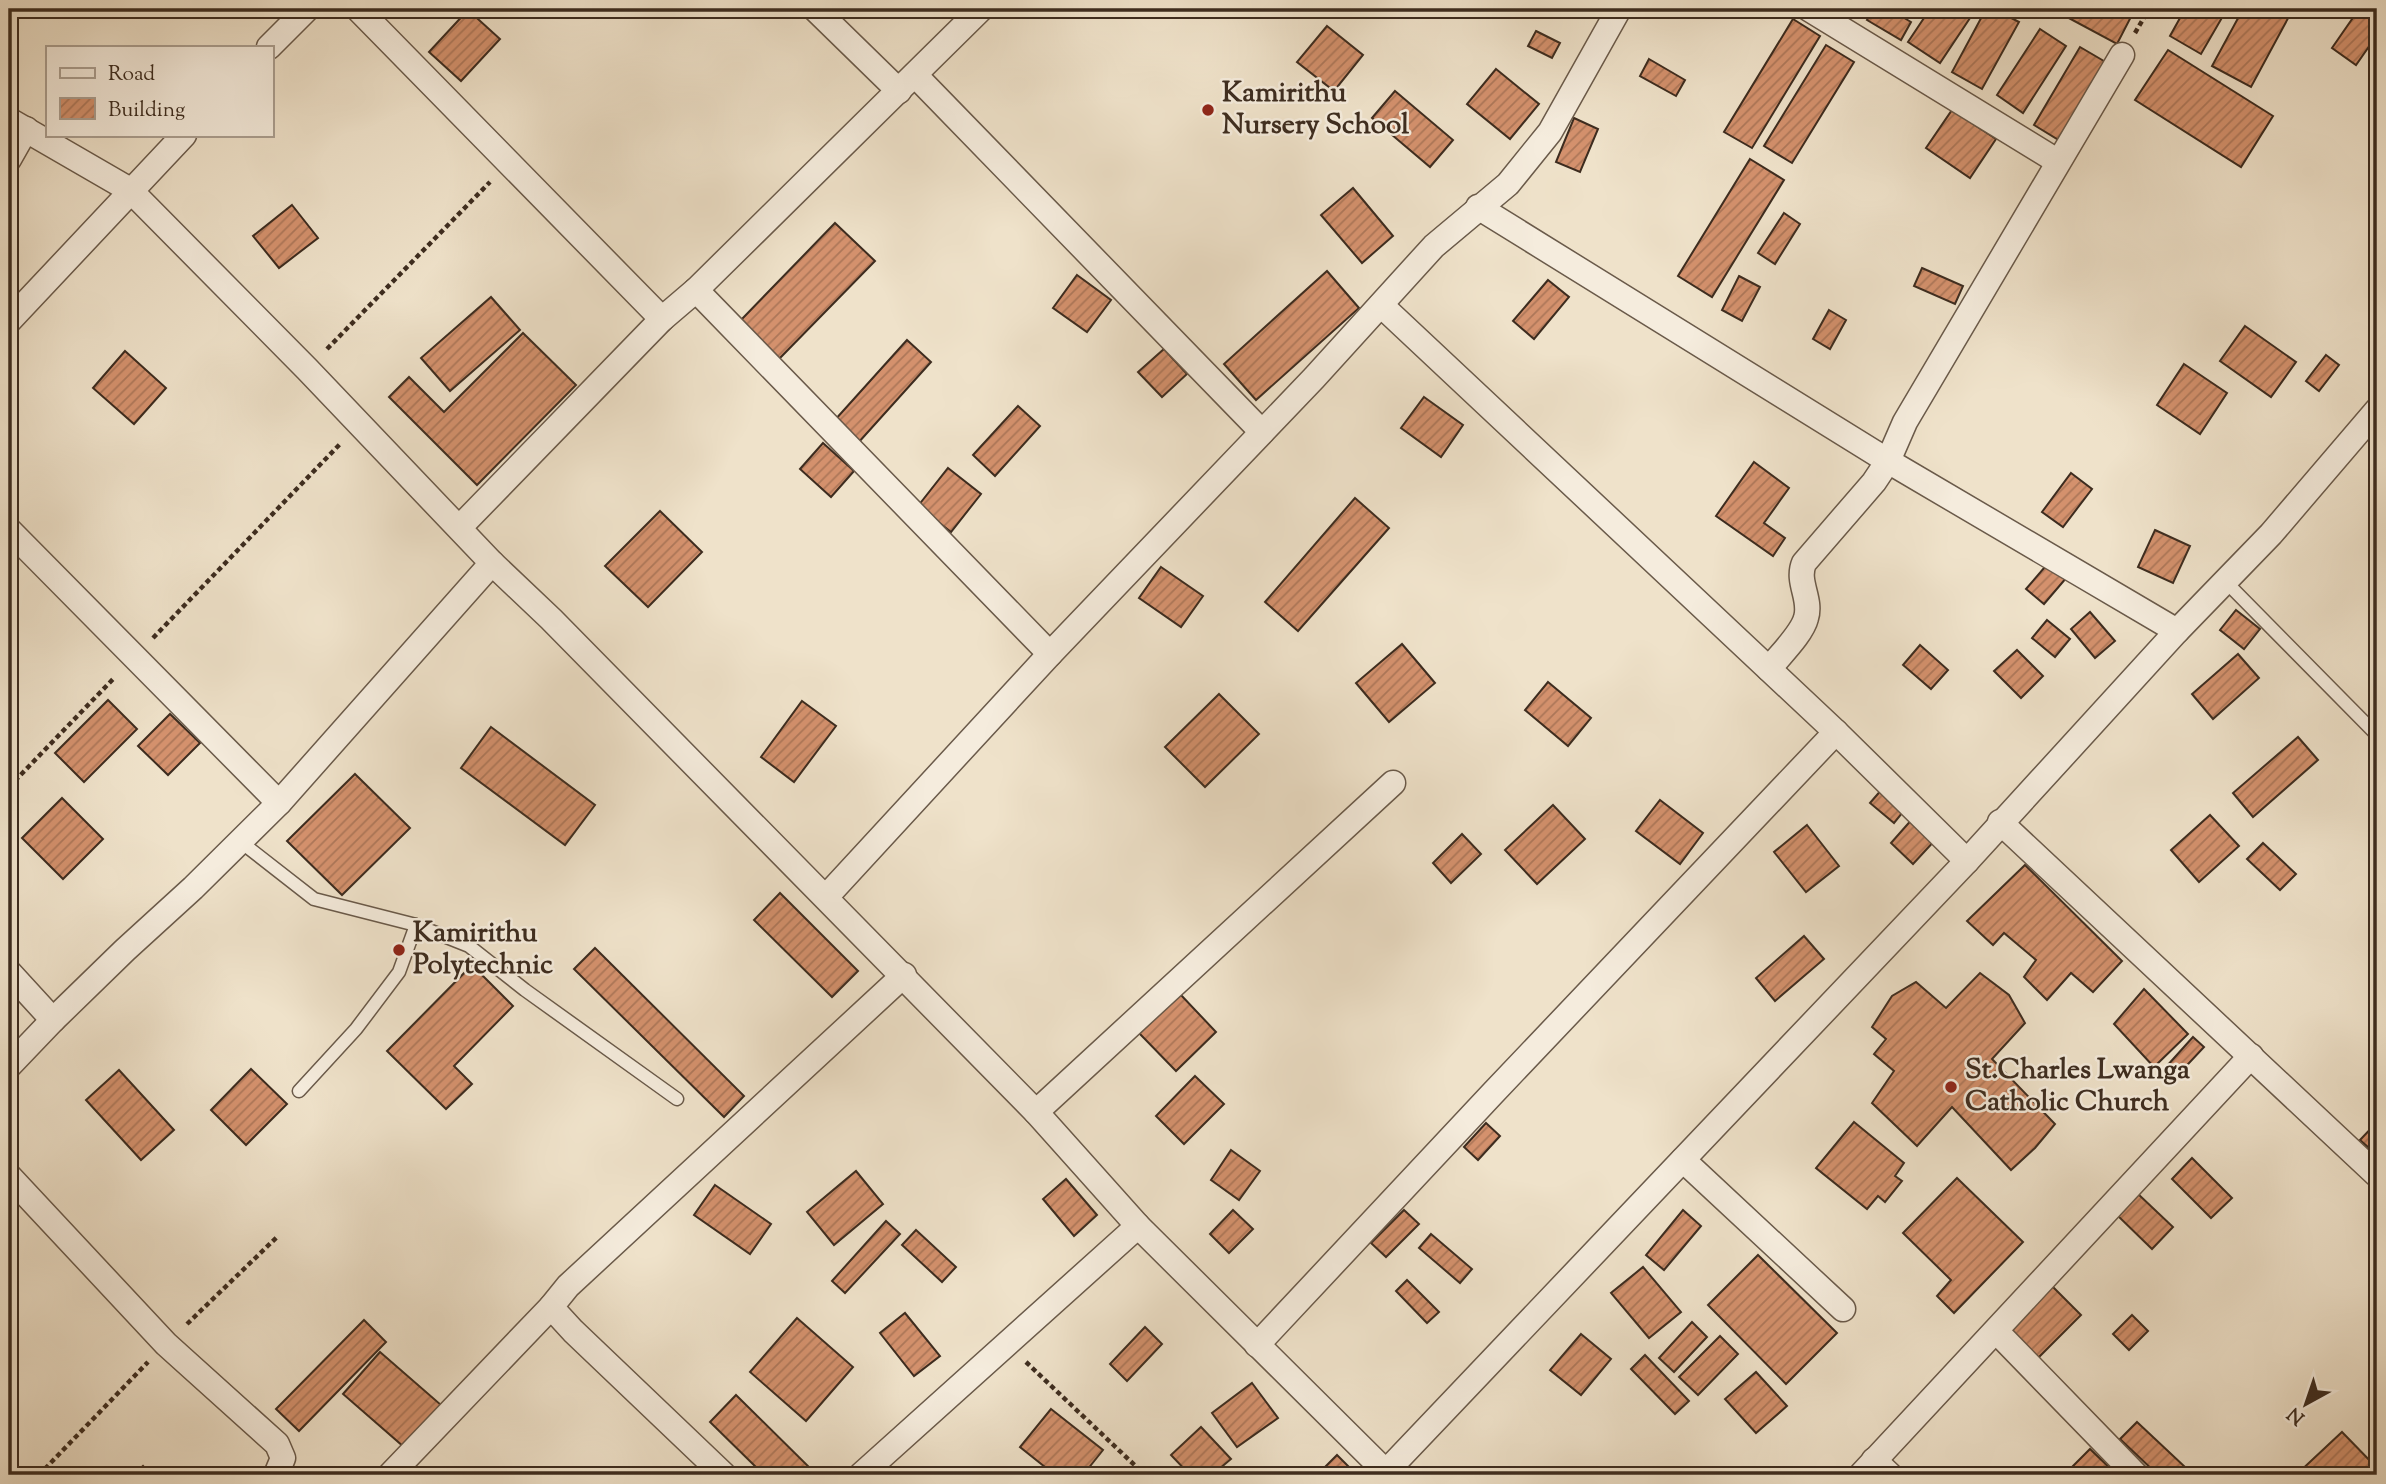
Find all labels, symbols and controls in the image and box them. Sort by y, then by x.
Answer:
legend [46,46,273,136]
text: Road [108,60,155,90]
place label: Kamirithu Nursery School [1222,74,1409,146]
text: Building [108,96,185,126]
marker: Kamirithu Nursery School [1200,102,1216,118]
place label: Kamirithu Polytechnic [413,914,553,986]
marker: Kamirithu Polytechnic [391,942,407,958]
place label: St.Charles Lwanga Catholic Church [1965,1051,2190,1123]
marker: St.Charles Lwanga Catholic Church [1943,1079,1959,1095]
north arrow [2270,1368,2340,1438]
text: N [2282,1400,2311,1430]

